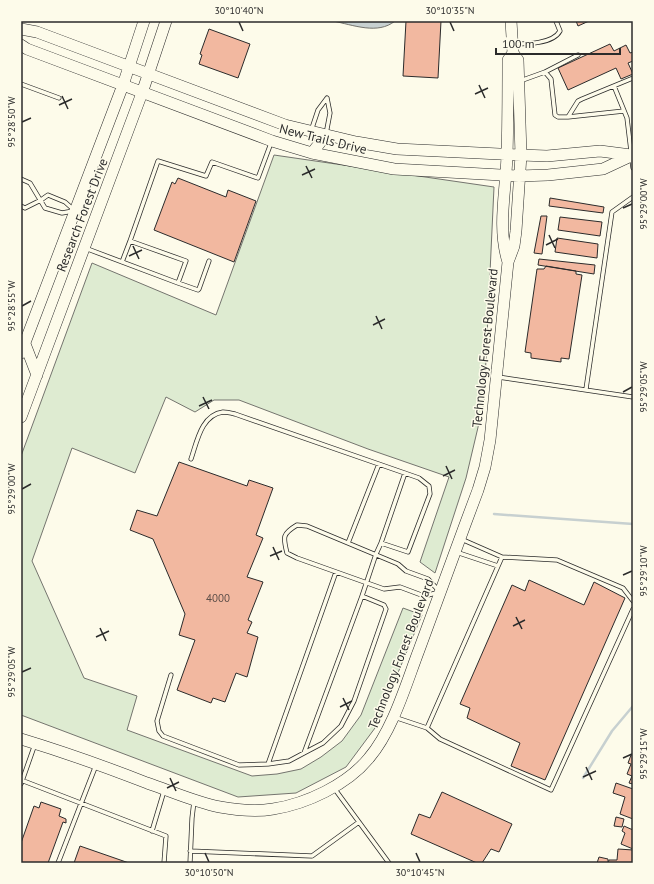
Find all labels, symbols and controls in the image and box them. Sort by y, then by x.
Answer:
text: 30°10'40"N [214,4,264,17]
text: 30°10'35"N [425,4,475,17]
scale bar [496,30,620,56]
text: 100 m [502,36,535,51]
text: 95°28'50"W [5,96,18,148]
street label: New Trails Drive [277,120,369,158]
street label: Research Forest Drive [53,156,111,274]
text: 95°29'00"W [637,178,650,230]
street label: Technology Forest Boulevard [468,268,502,428]
text: 95°28'55"W [5,280,18,332]
text: 95°29'05"W [637,361,650,413]
text: 95°29'00"W [5,463,18,515]
text: 95°29'10"W [637,545,650,597]
street label: Technology Forest Boulevard [364,576,438,732]
house number: 4000 [206,591,230,605]
text: 95°29'05"W [5,646,18,698]
text: 95°29'15"W [637,728,650,780]
text: 30°10'50"N [184,866,234,879]
text: 30°10'45"N [395,866,445,879]

